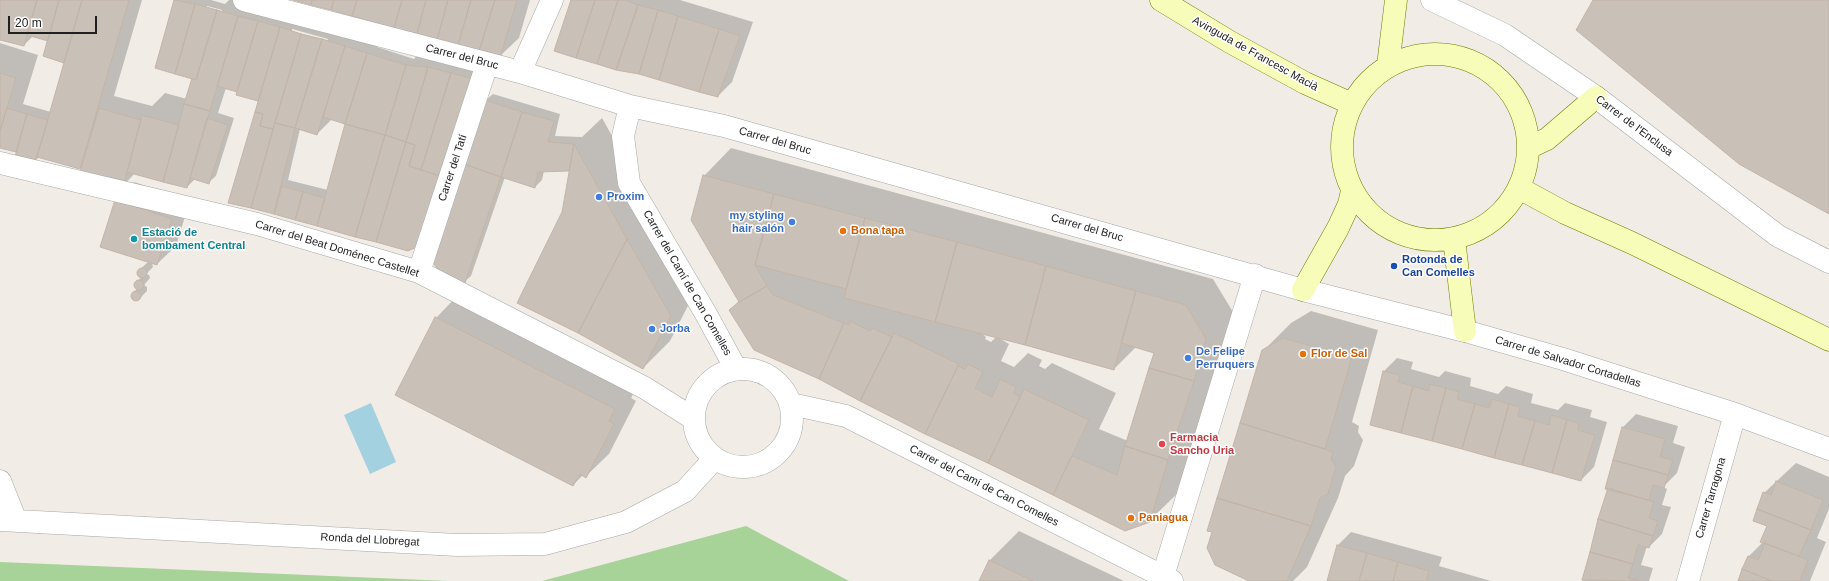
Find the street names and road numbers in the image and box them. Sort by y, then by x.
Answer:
street label: Avinguda de Francesc Macià [1190,14,1320,94]
street label: Carrer del Bruc [424,42,500,72]
street label: Carrer de l'Enclusa [1593,93,1675,159]
street label: Carrer del Bruc [737,124,813,158]
street label: Carrer del Tatí [436,133,470,203]
street label: Carrer del Camí de Can Comelles [640,208,734,358]
street label: Carrer del Bruc [1049,211,1125,245]
street label: Carrer del Beat Doménec Castellet [254,218,420,280]
street label: Carrer de Salvador Cortadellas [1494,334,1642,390]
street label: Carrer del Camí de Can Comelles [907,443,1061,529]
street label: Carrer Tarragona [1693,456,1729,540]
street label: Ronda del Llobregat [320,531,420,549]

